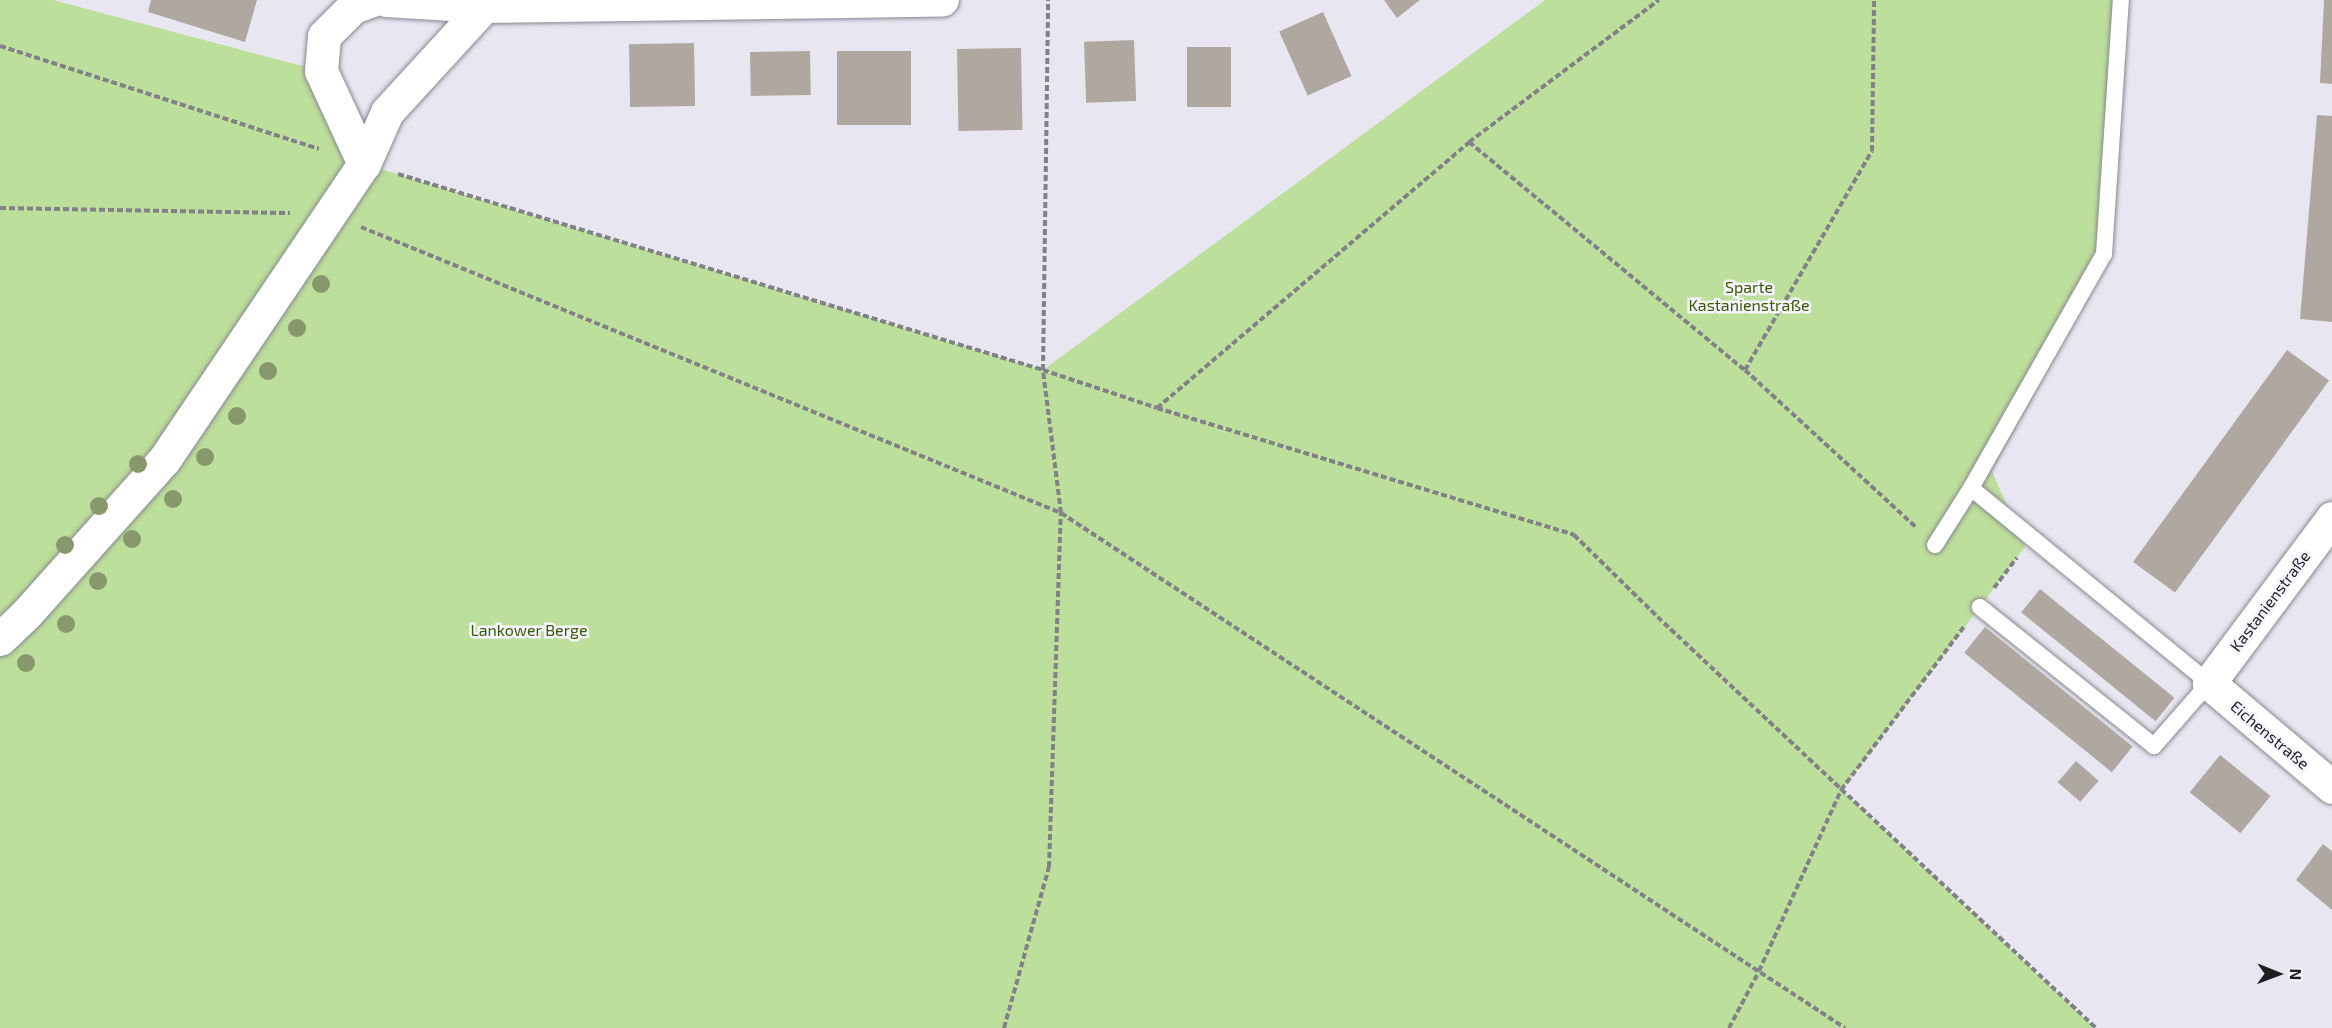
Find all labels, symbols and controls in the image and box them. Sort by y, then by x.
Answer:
park label: Sparte Kastanienstraße [1688,277,1810,315]
street label: Kastanienstraße [2226,547,2314,655]
park label: Lankower Berge [470,620,588,640]
street label: Eichenstraße [2227,697,2313,773]
north arrow [2248,944,2308,1004]
text: N [2287,968,2306,980]

